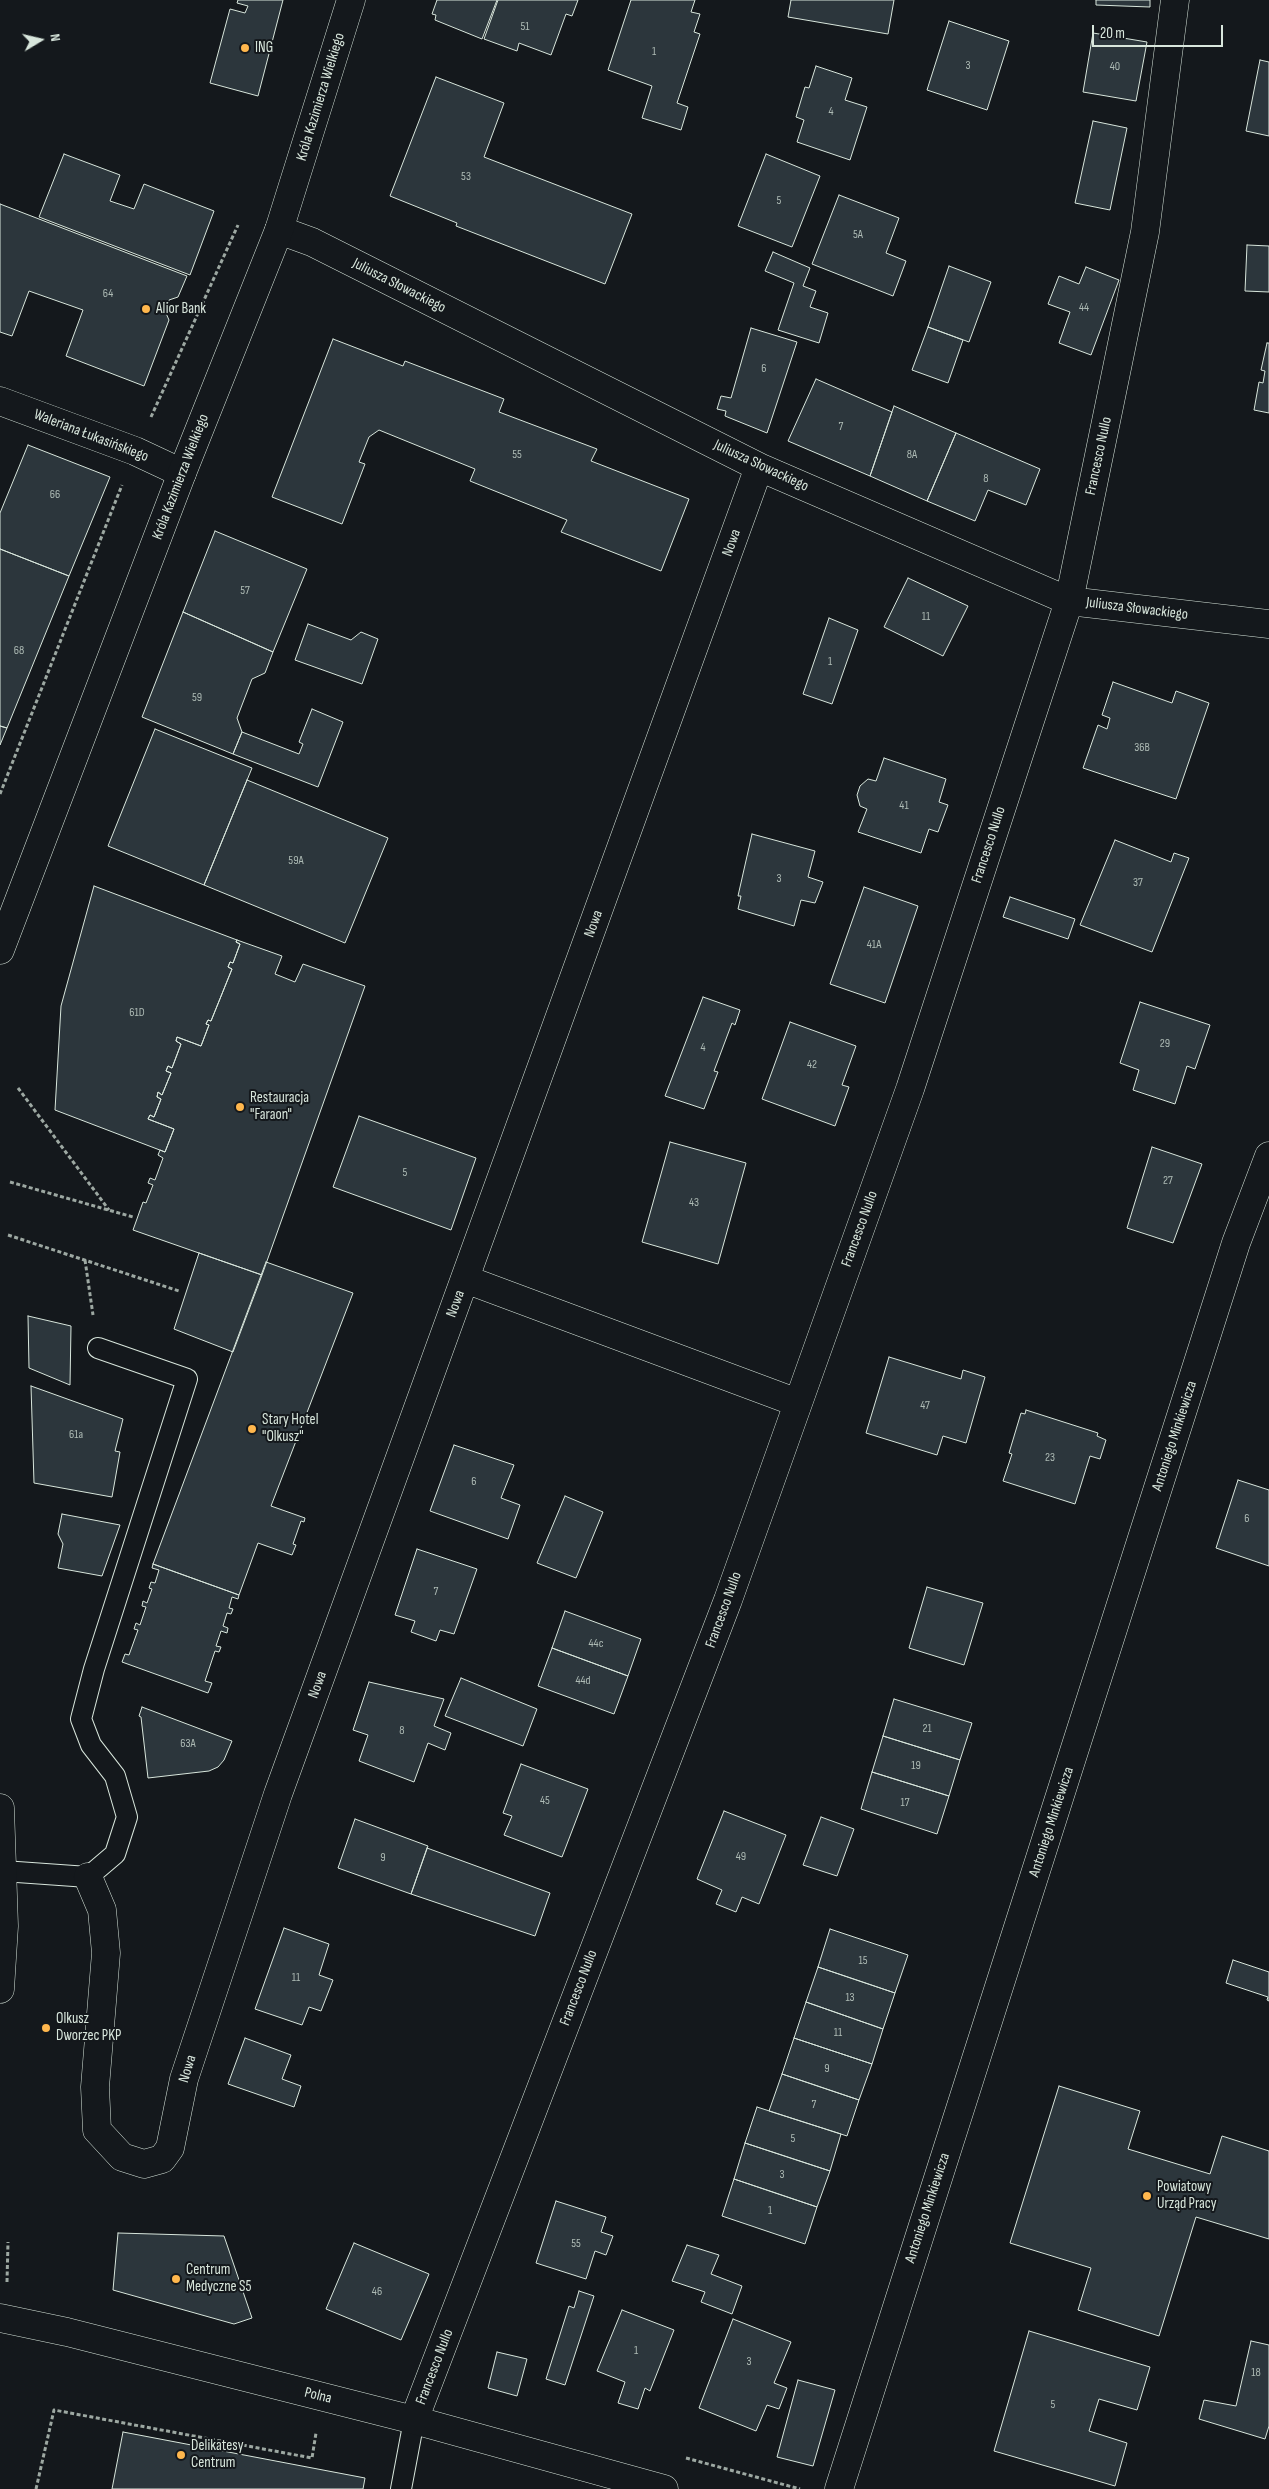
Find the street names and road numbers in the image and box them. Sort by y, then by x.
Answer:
street label: Króla Kazimierza Wielkiego [293,31,349,163]
street label: Juliusza Słowackiego [349,255,449,317]
street label: Waleriana Łukasińskiego [31,406,151,466]
street label: Króla Kazimierza Wielkiego [149,412,213,542]
street label: Francesco Nullo [1082,415,1116,497]
street label: Juliusza Słowackiego [711,436,811,496]
street label: Nowa [719,527,745,559]
street label: Juliusza Słowackiego [1085,594,1189,624]
street label: Francesco Nullo [968,804,1010,886]
street label: Nowa [581,908,607,940]
street label: Francesco Nullo [838,1189,882,1269]
street label: Nowa [443,1288,469,1320]
street label: Antoniego Minkiewicza [1149,1379,1201,1493]
street label: Francesco Nullo [702,1570,746,1650]
street label: Nowa [305,1669,331,1701]
street label: Antoniego Minkiewicza [1026,1765,1078,1879]
street label: Francesco Nullo [556,1948,602,2028]
street label: Nowa [175,2053,201,2085]
street label: Antoniego Minkiewicza [902,2151,954,2265]
street label: Francesco Nullo [412,2327,458,2407]
street label: Polna [302,2384,334,2408]

